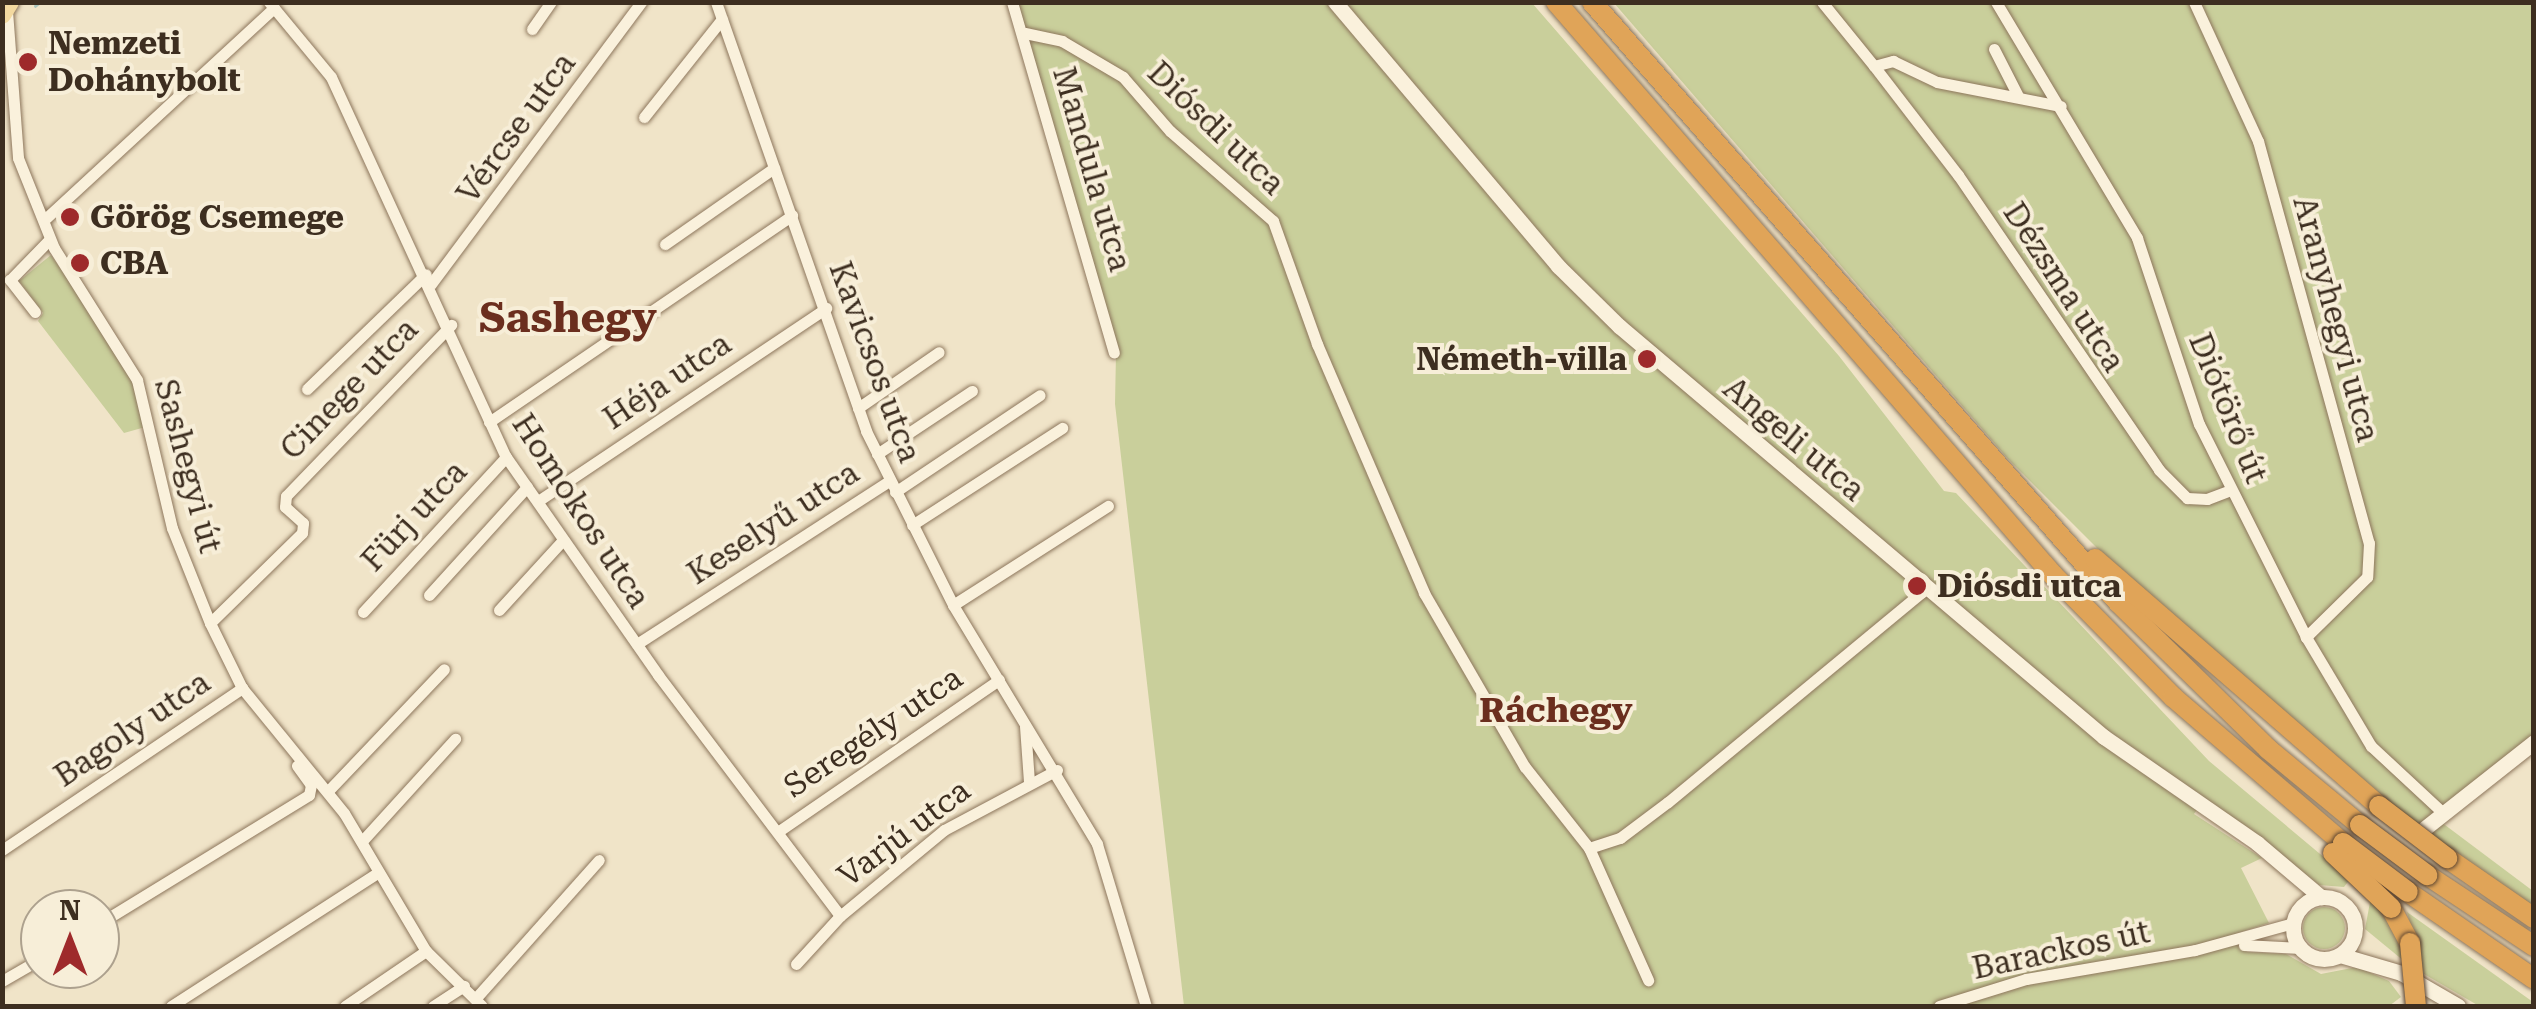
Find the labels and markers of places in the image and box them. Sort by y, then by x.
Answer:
place label: Nemzeti Dohánybolt [48,25,241,100]
marker: Nemzeti Dohánybolt [17,51,39,73]
place label: Görög Csemege [90,198,344,236]
marker: Görög Csemege [59,206,81,228]
place label: CBA [100,244,168,282]
marker: CBA [69,252,91,274]
place label: Németh-villa [1416,340,1627,378]
marker: Németh-villa [1636,348,1658,370]
place label: Diósdi utca [1937,567,2121,605]
marker: Diósdi utca [1906,575,1928,597]

